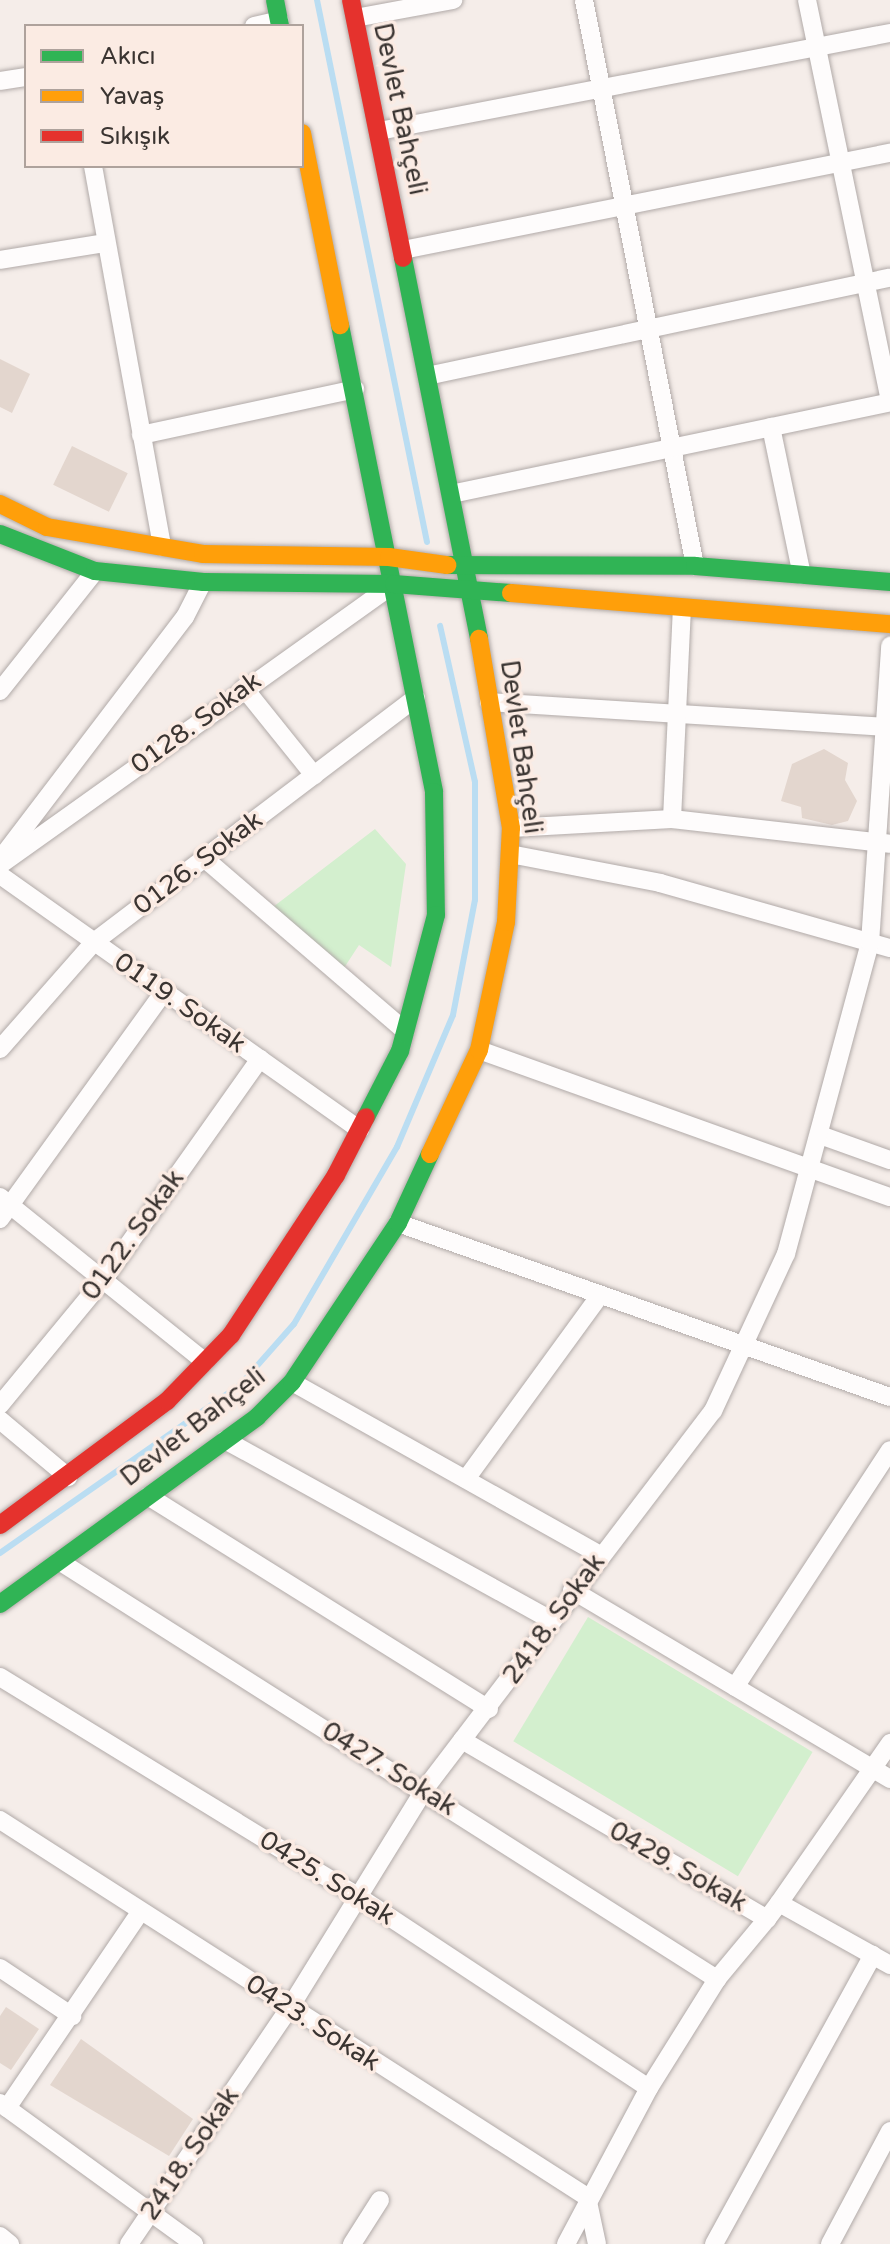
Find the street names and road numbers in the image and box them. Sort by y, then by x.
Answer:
street label: Devlet Bahçeli [367,20,433,198]
street label: Devlet Bahçeli [493,658,549,836]
street label: 0128. Sokak [125,665,267,781]
street label: 0126. Sokak [127,804,269,922]
street label: 0119. Sokak [108,946,252,1060]
street label: 0122. Sokak [75,1164,191,1306]
street label: Devlet Bahçeli [114,1361,272,1493]
street label: 2418. Sokak [496,1548,612,1690]
street label: 0427. Sokak [316,1715,462,1823]
street label: 0429. Sokak [604,1815,752,1919]
street label: 0425. Sokak [254,1824,400,1932]
street label: 0423. Sokak [240,1968,386,2078]
street label: 2418. Sokak [134,2082,246,2226]

